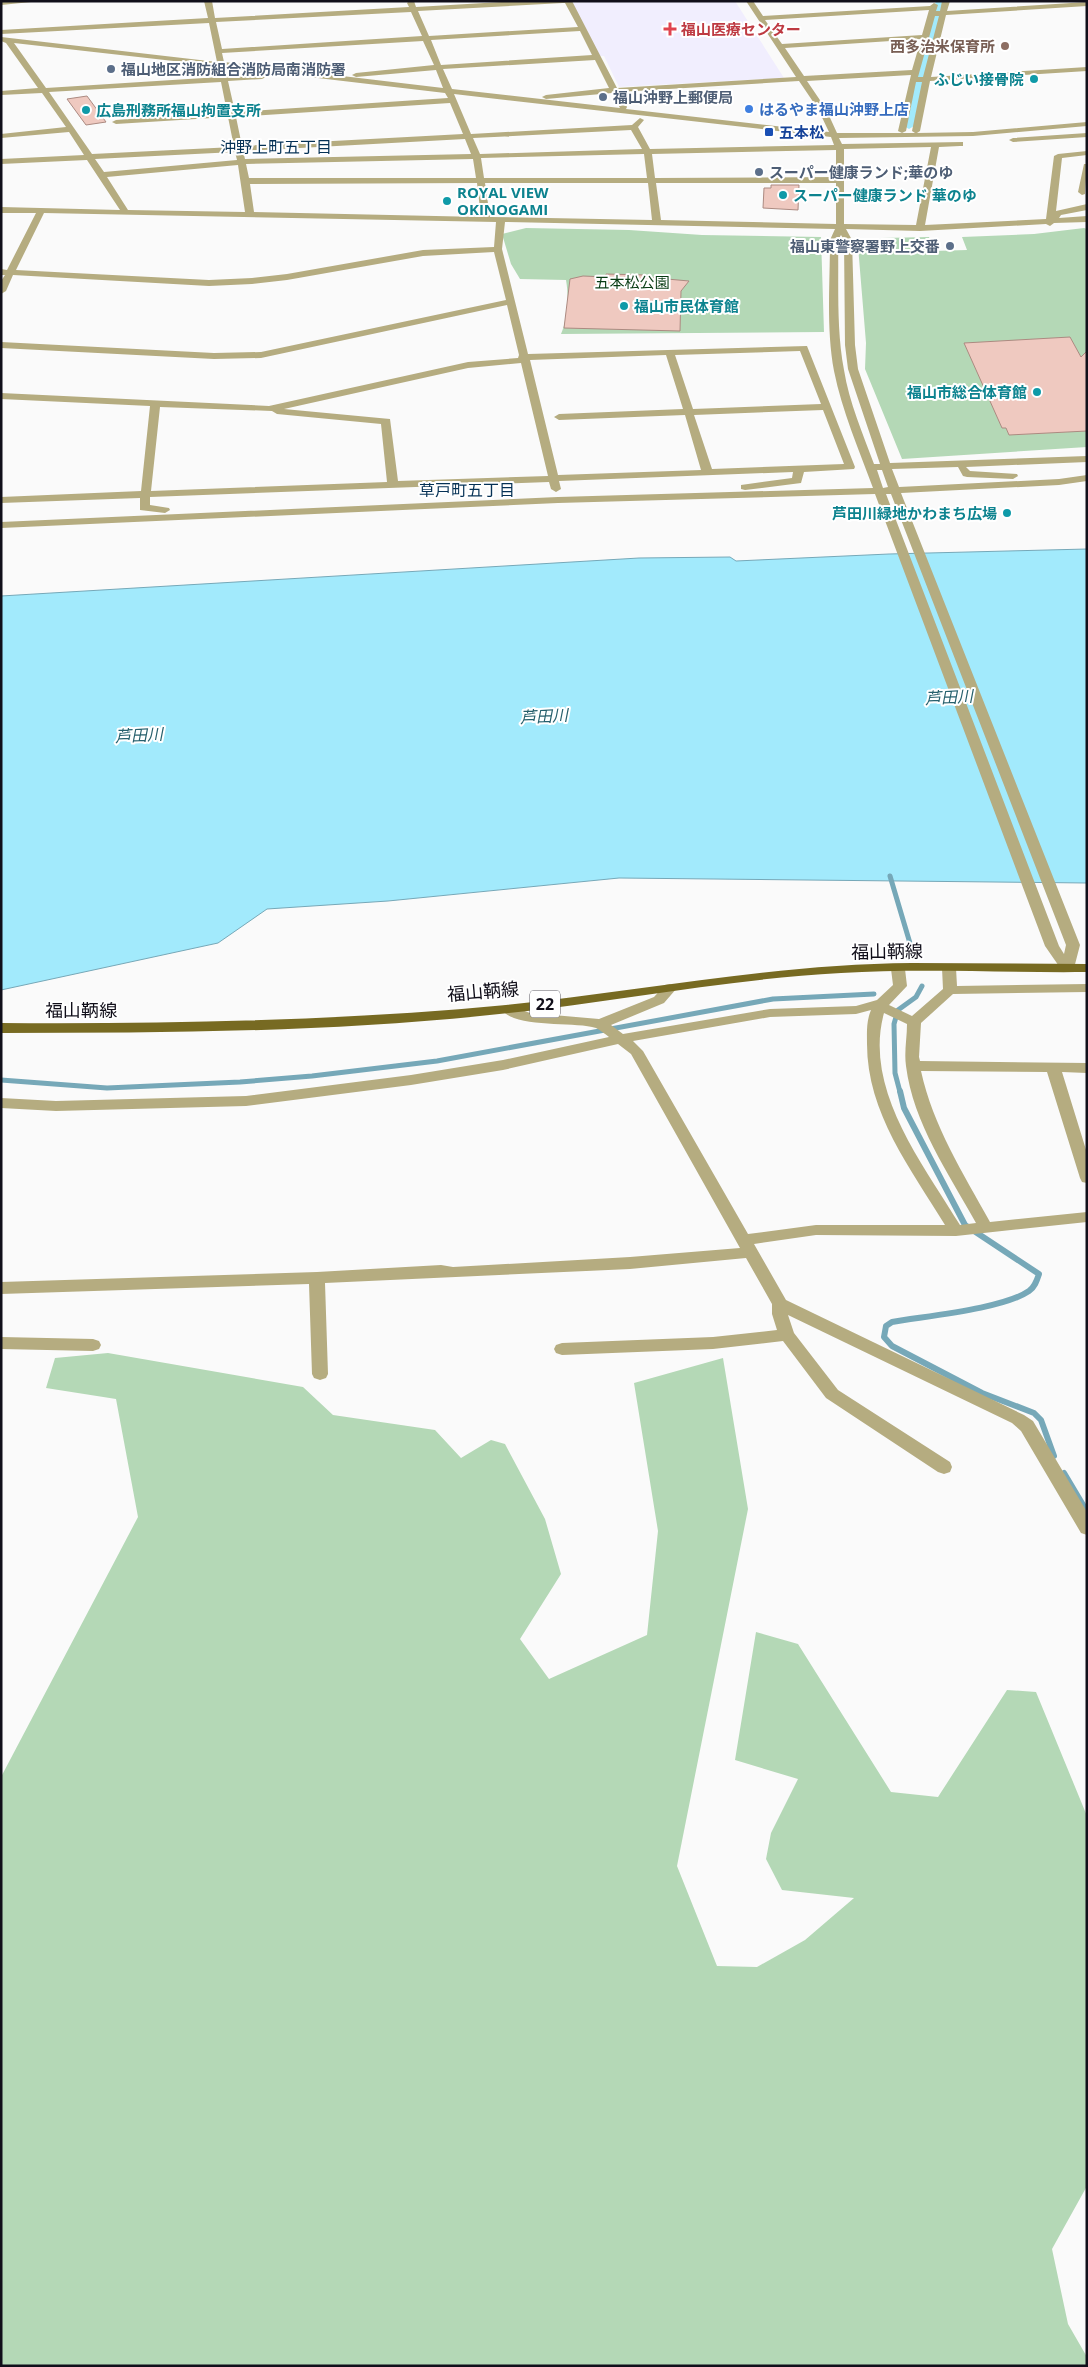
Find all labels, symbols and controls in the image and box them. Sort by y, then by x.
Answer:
place label: 福山医療センター [680,19,801,39]
marker: 福山医療センター [663,22,677,36]
place label: 西多治米保育所 [890,36,995,56]
marker: 西多治米保育所 [999,40,1011,52]
place label: 福山地区消防組合消防局南消防署 [120,59,346,79]
marker: 福山地区消防組合消防局南消防署 [105,63,117,75]
place label: ふじい接骨院 [934,69,1024,89]
marker: ふじい接骨院 [1028,73,1040,85]
place label: 福山沖野上郵便局 [612,87,733,107]
marker: 福山沖野上郵便局 [597,91,609,103]
place label: はるやま福山沖野上店 [759,99,909,119]
place label: 広島刑務所福山拘置支所 [96,100,261,120]
marker: はるやま福山沖野上店 [743,103,755,115]
marker: 広島刑務所福山拘置支所 [80,104,92,116]
place label: 五本松 [779,122,824,142]
marker: 五本松 [763,126,775,138]
district label: 沖野上町五丁目 [220,136,332,158]
place label: スーパー健康ランド;華のゆ [769,162,953,182]
marker: スーパー健康ランド;華のゆ [753,166,765,178]
place label: ROYAL VIEW OKINOGAMI [457,182,549,219]
place label: スーパー健康ランド 華のゆ [793,185,977,205]
marker: スーパー健康ランド 華のゆ [777,189,789,201]
marker: ROYAL VIEW OKINOGAMI [441,195,453,207]
place label: 福山東警察署野上交番 [789,236,940,256]
marker: 福山東警察署野上交番 [944,240,956,252]
park label: 五本松公園 [594,272,670,292]
place label: 福山市民体育館 [633,296,739,316]
marker: 福山市民体育館 [618,300,630,312]
place label: 福山市総合体育館 [906,382,1027,402]
marker: 福山市総合体育館 [1031,386,1043,398]
district label: 草戸町五丁目 [419,479,515,501]
place label: 芦田川緑地かわまち広場 [832,503,997,523]
marker: 芦田川緑地かわまち広場 [1001,507,1013,519]
water label: 芦田川 [924,685,976,709]
water label: 芦田川 [519,704,571,728]
water label: 芦田川 [114,723,166,747]
street label: 福山鞆線 [851,938,923,964]
street label: 福山鞆線 [446,976,520,1006]
road number: 22 [530,991,560,1018]
street label: 福山鞆線 [45,998,117,1022]

